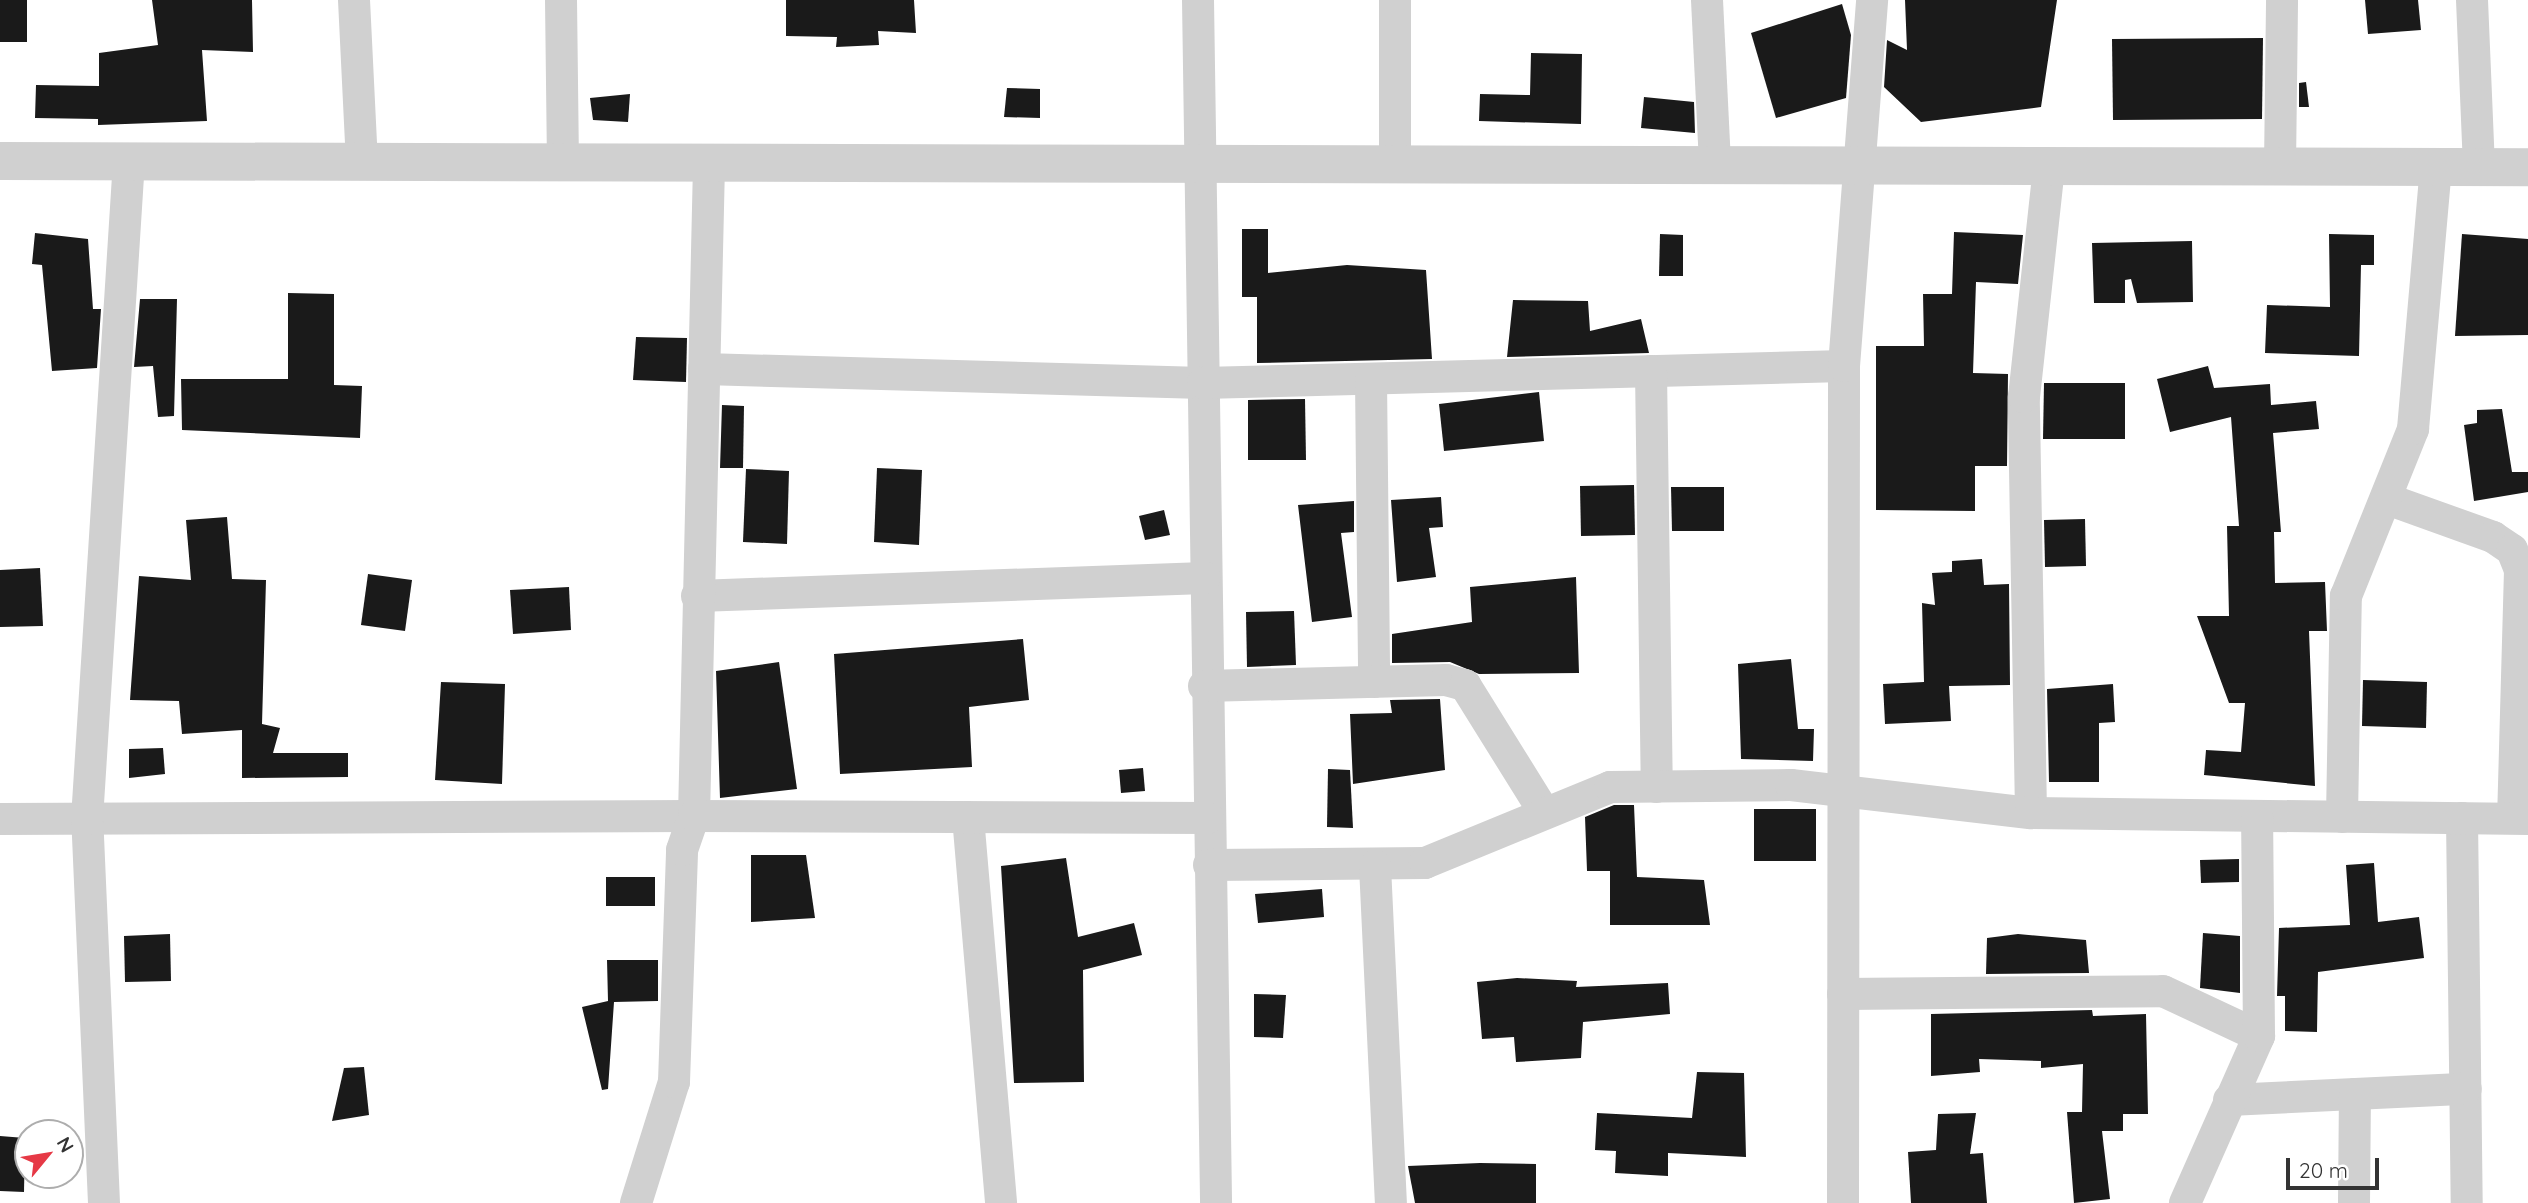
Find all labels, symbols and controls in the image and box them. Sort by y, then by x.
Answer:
north arrow [14,1119,84,1189]
text: N [52,1132,79,1157]
scale bar [2290,1144,2383,1188]
text: 20 m [2299,1157,2348,1183]

